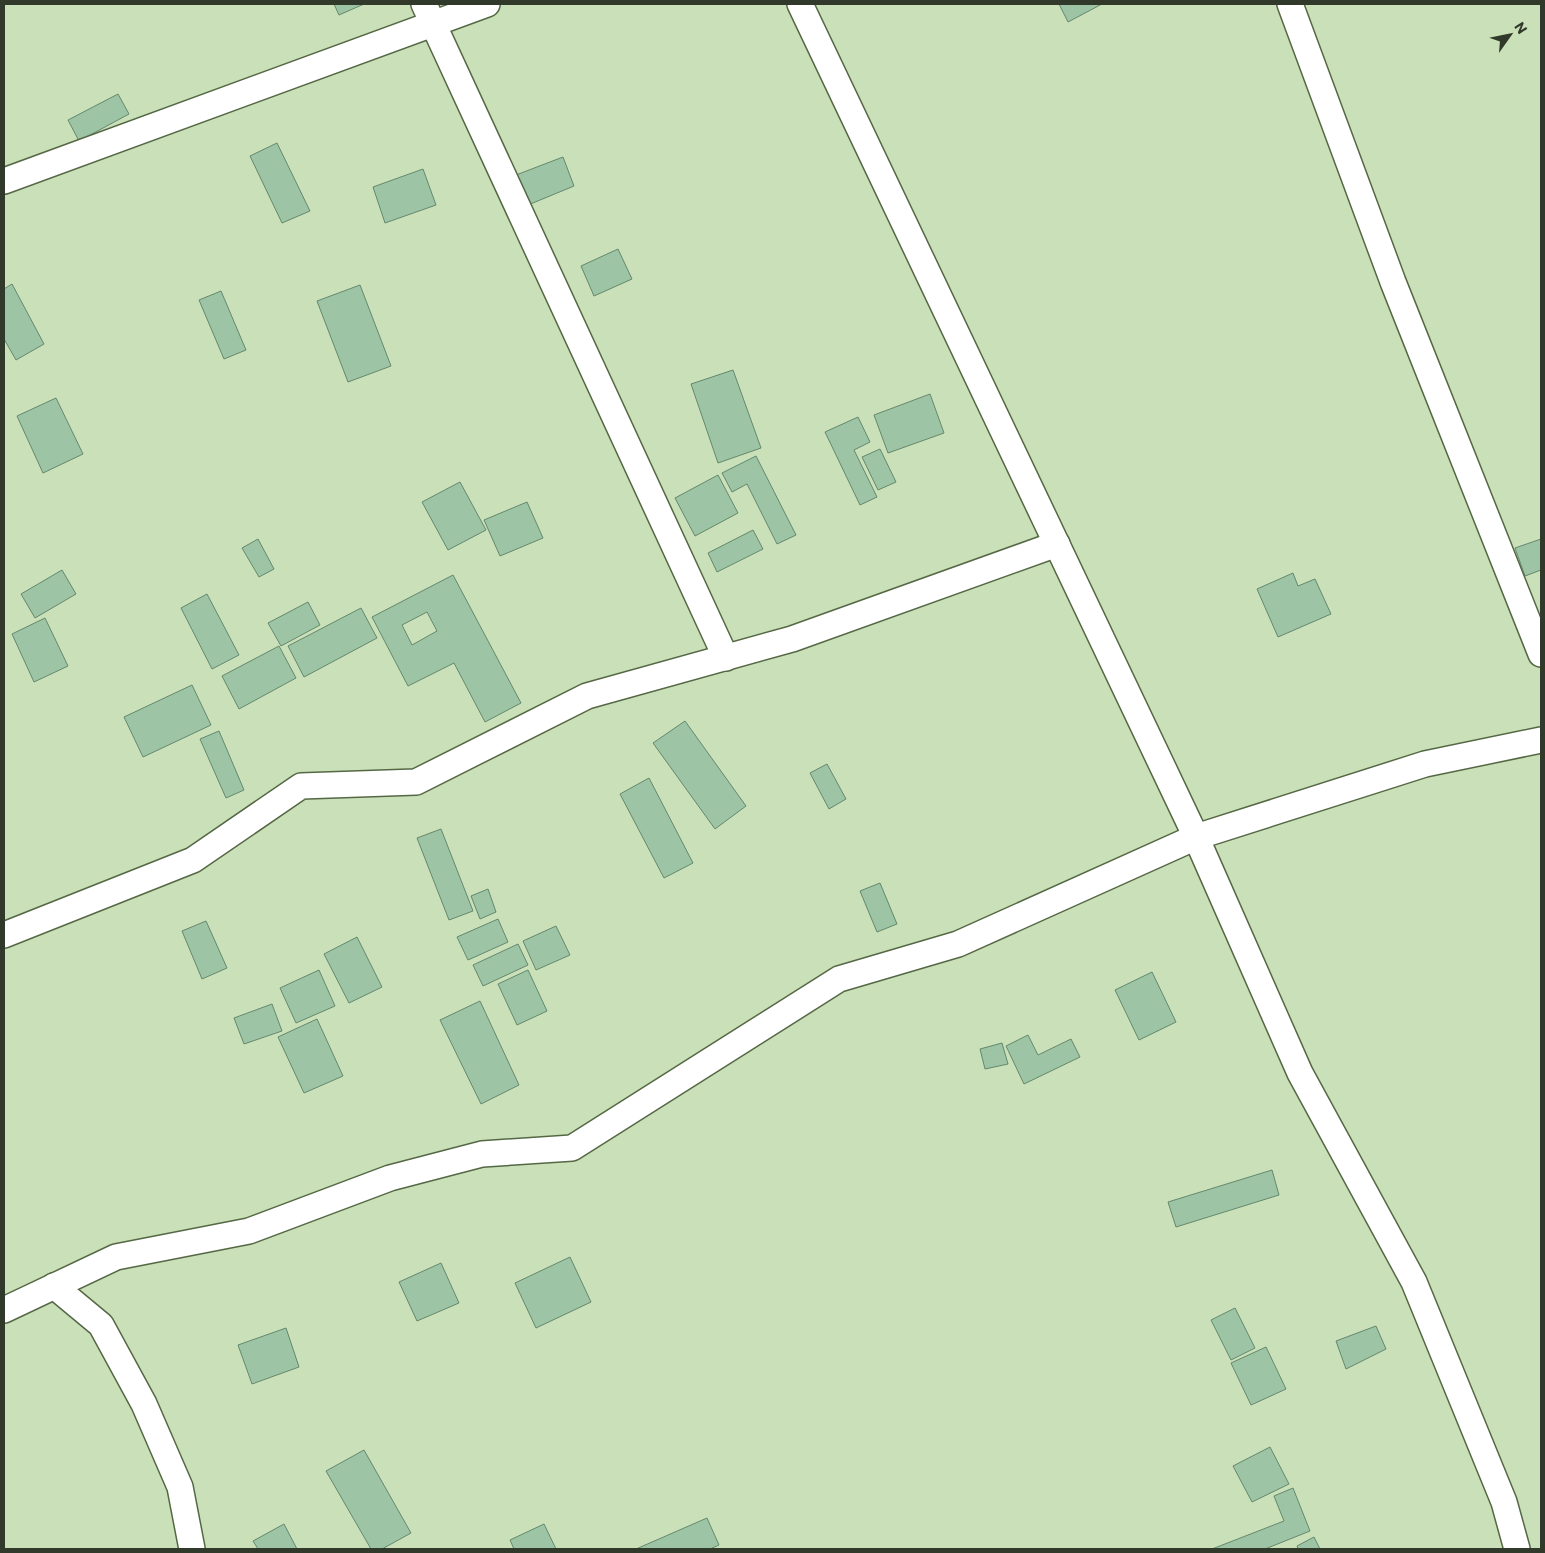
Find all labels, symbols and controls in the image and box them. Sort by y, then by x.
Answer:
north arrow [1485,10,1535,60]
text: N [1511,19,1531,37]

